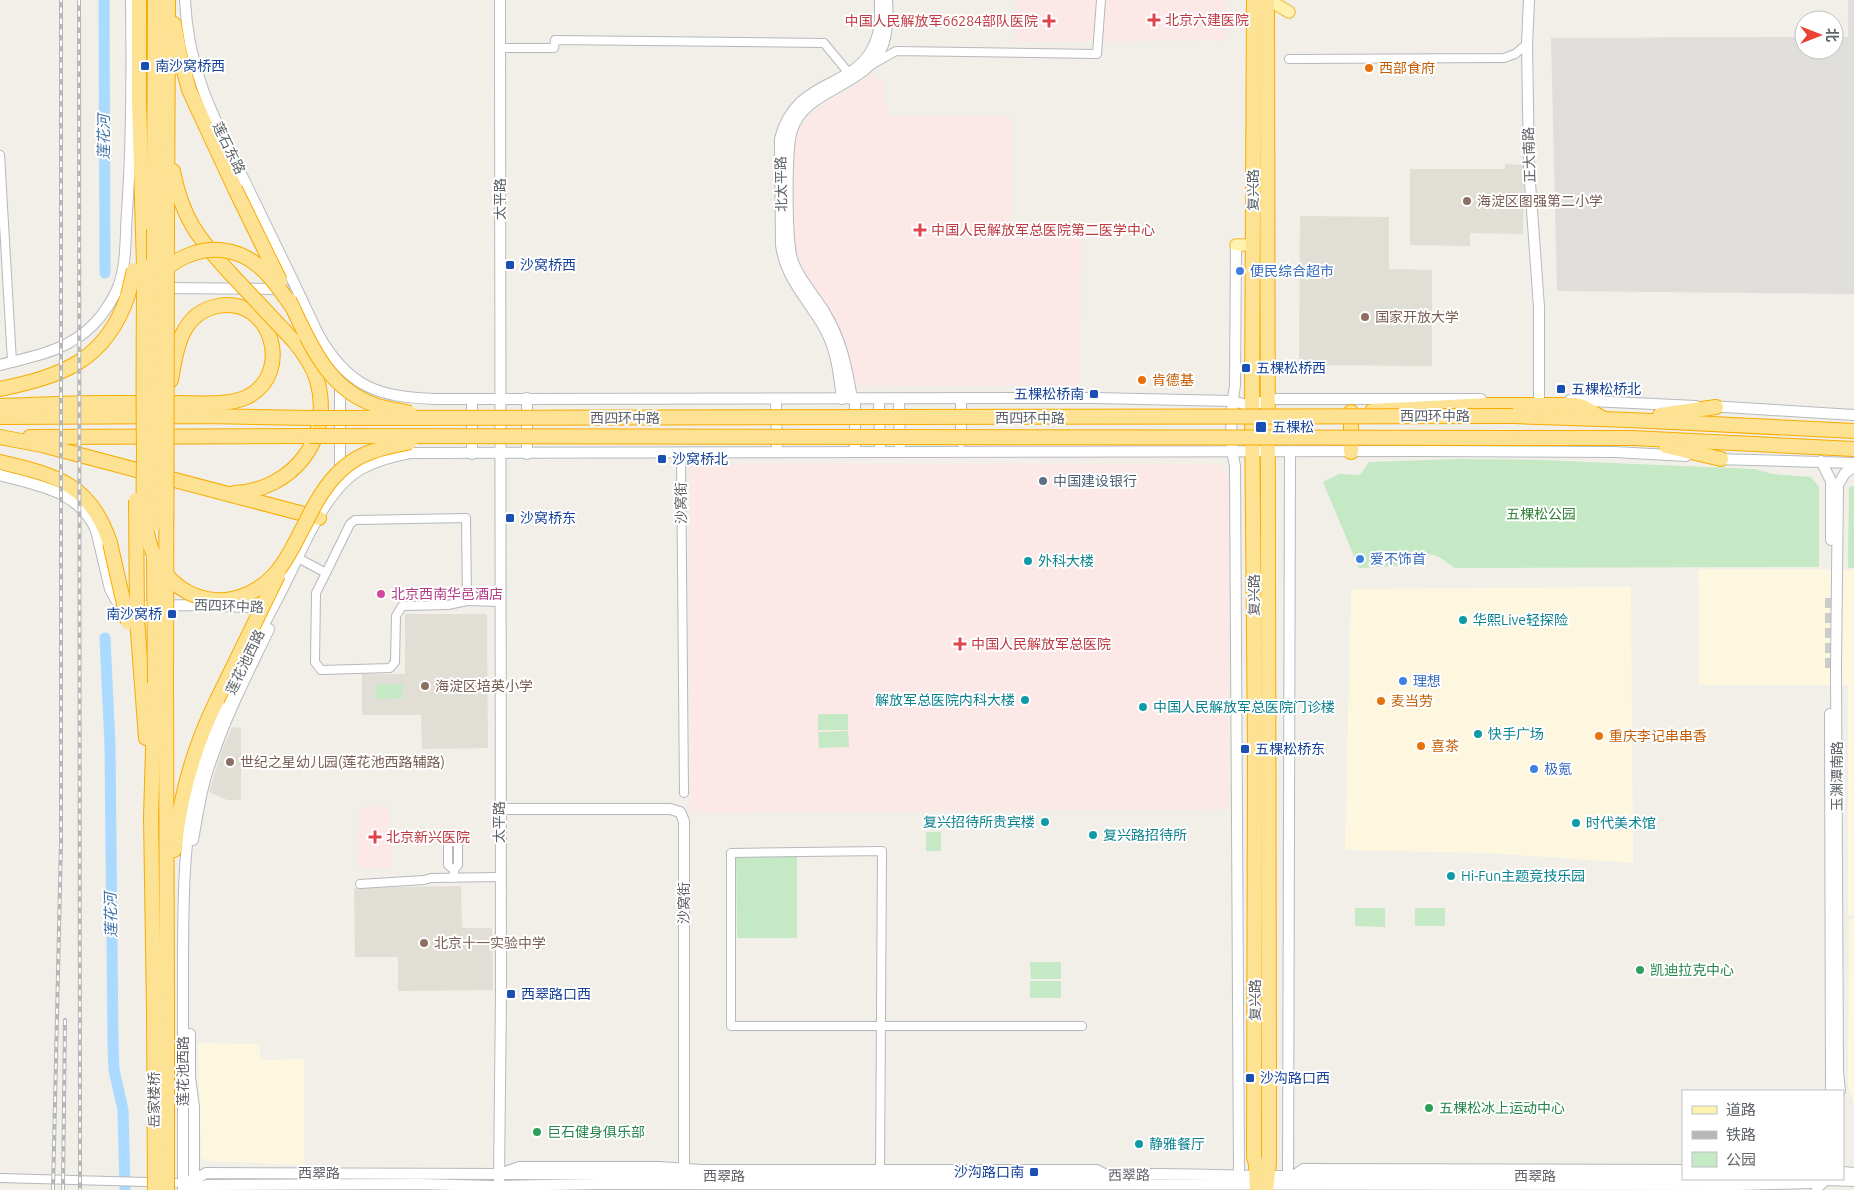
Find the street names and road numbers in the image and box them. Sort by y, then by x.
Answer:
street label: 莲石东路 [210,119,248,177]
street label: 正大南路 [1520,127,1538,183]
street label: 北太平路 [773,156,789,212]
street label: 复兴路 [1245,169,1261,211]
street label: 太平路 [492,178,508,220]
street label: 西四环中路 [1400,408,1470,424]
street label: 西四环中路 [590,410,660,426]
street label: 西四环中路 [995,410,1065,426]
street label: 沙窝街 [673,482,689,524]
street label: 复兴路 [1246,574,1262,616]
street label: 西四环中路 [194,597,264,615]
street label: 莲花池西路 [222,627,268,697]
street label: 玉渊潭南路 [1829,741,1845,811]
street label: 太平路 [491,801,507,843]
street label: 沙窝街 [676,882,692,924]
street label: 复兴路 [1247,979,1263,1021]
street label: 莲花池西路 [175,1036,191,1106]
street label: 岳家楼桥 [146,1072,162,1128]
street label: 西翠路 [298,1165,340,1181]
street label: 西翠路 [1108,1167,1150,1183]
street label: 西翠路 [703,1168,745,1184]
street label: 西翠路 [1514,1168,1556,1184]

